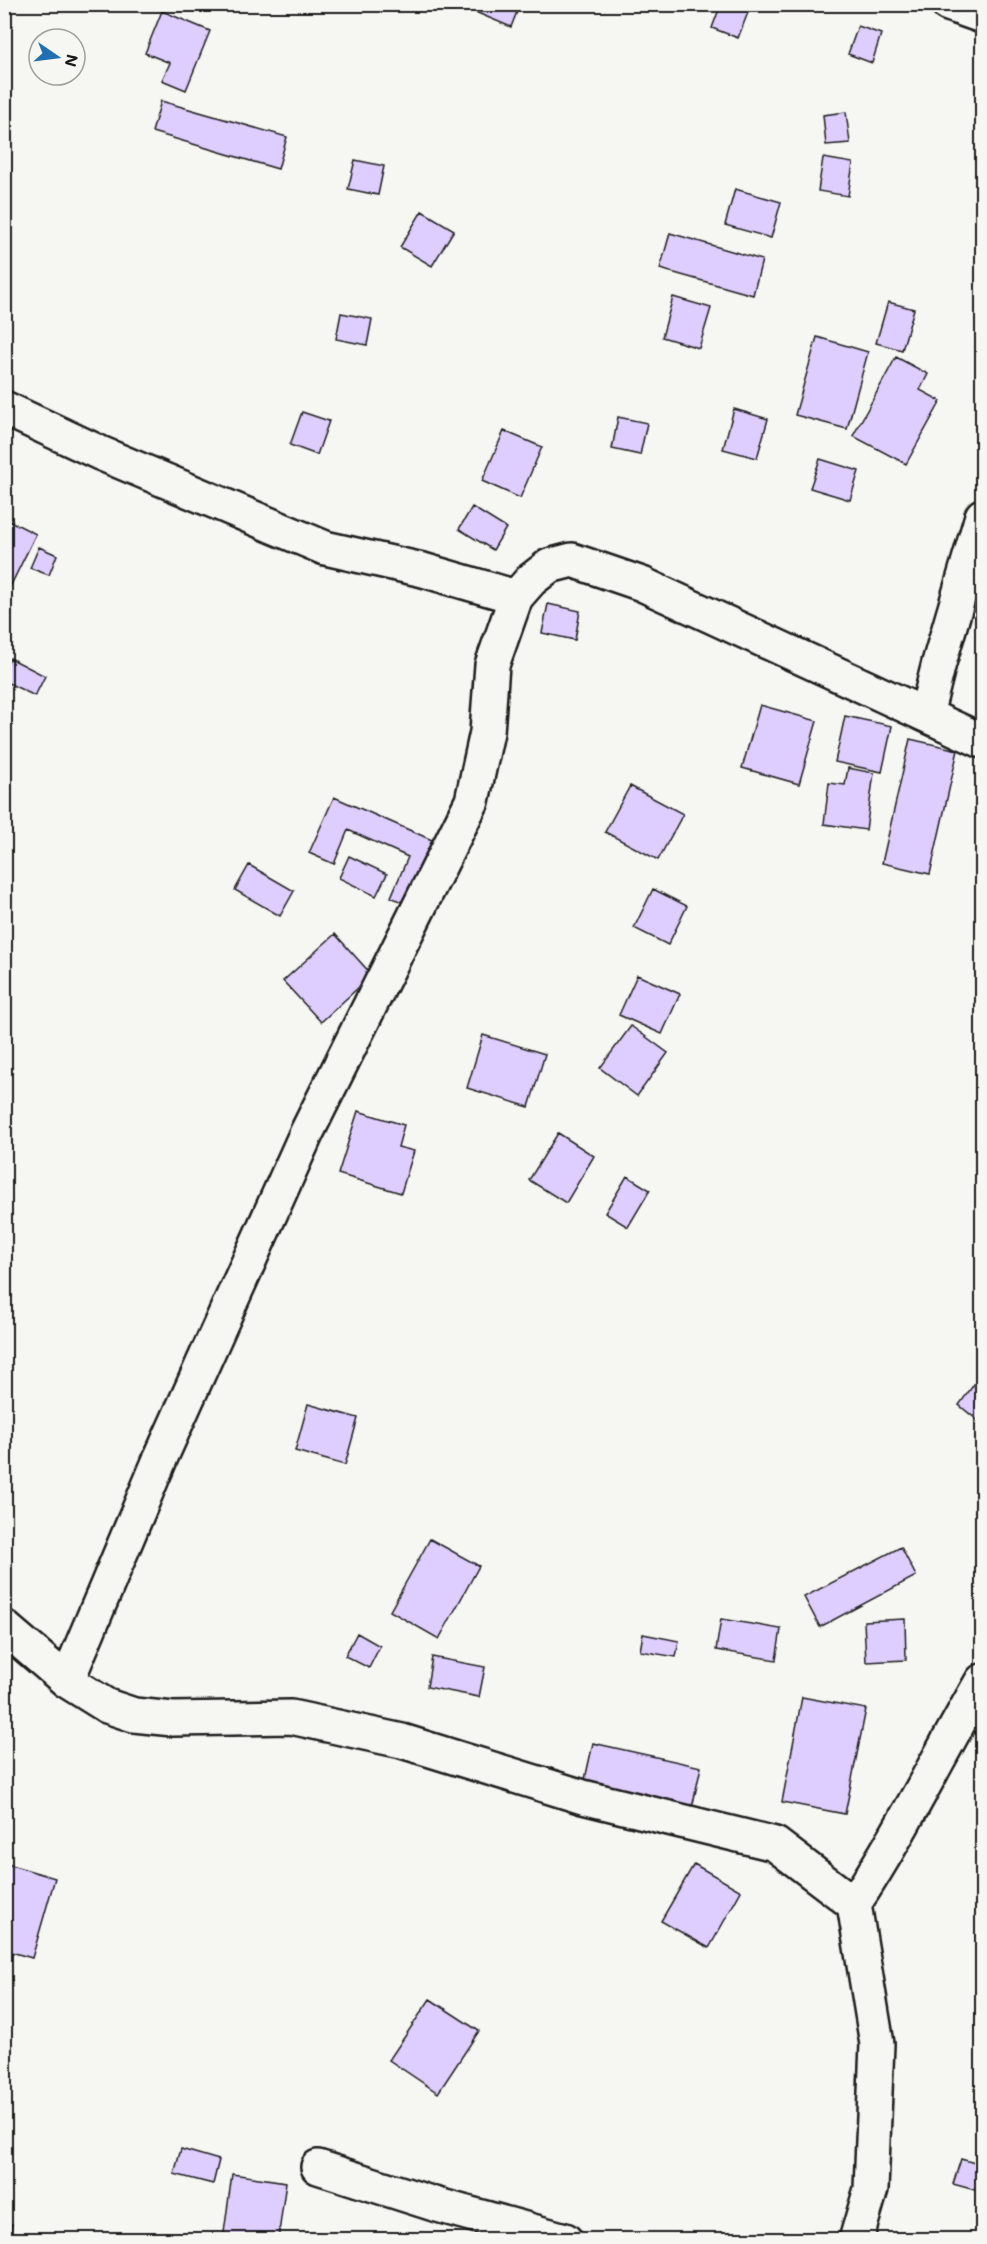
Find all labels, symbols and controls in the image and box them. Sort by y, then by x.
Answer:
north arrow [27,27,87,87]
text: N [60,52,84,69]

